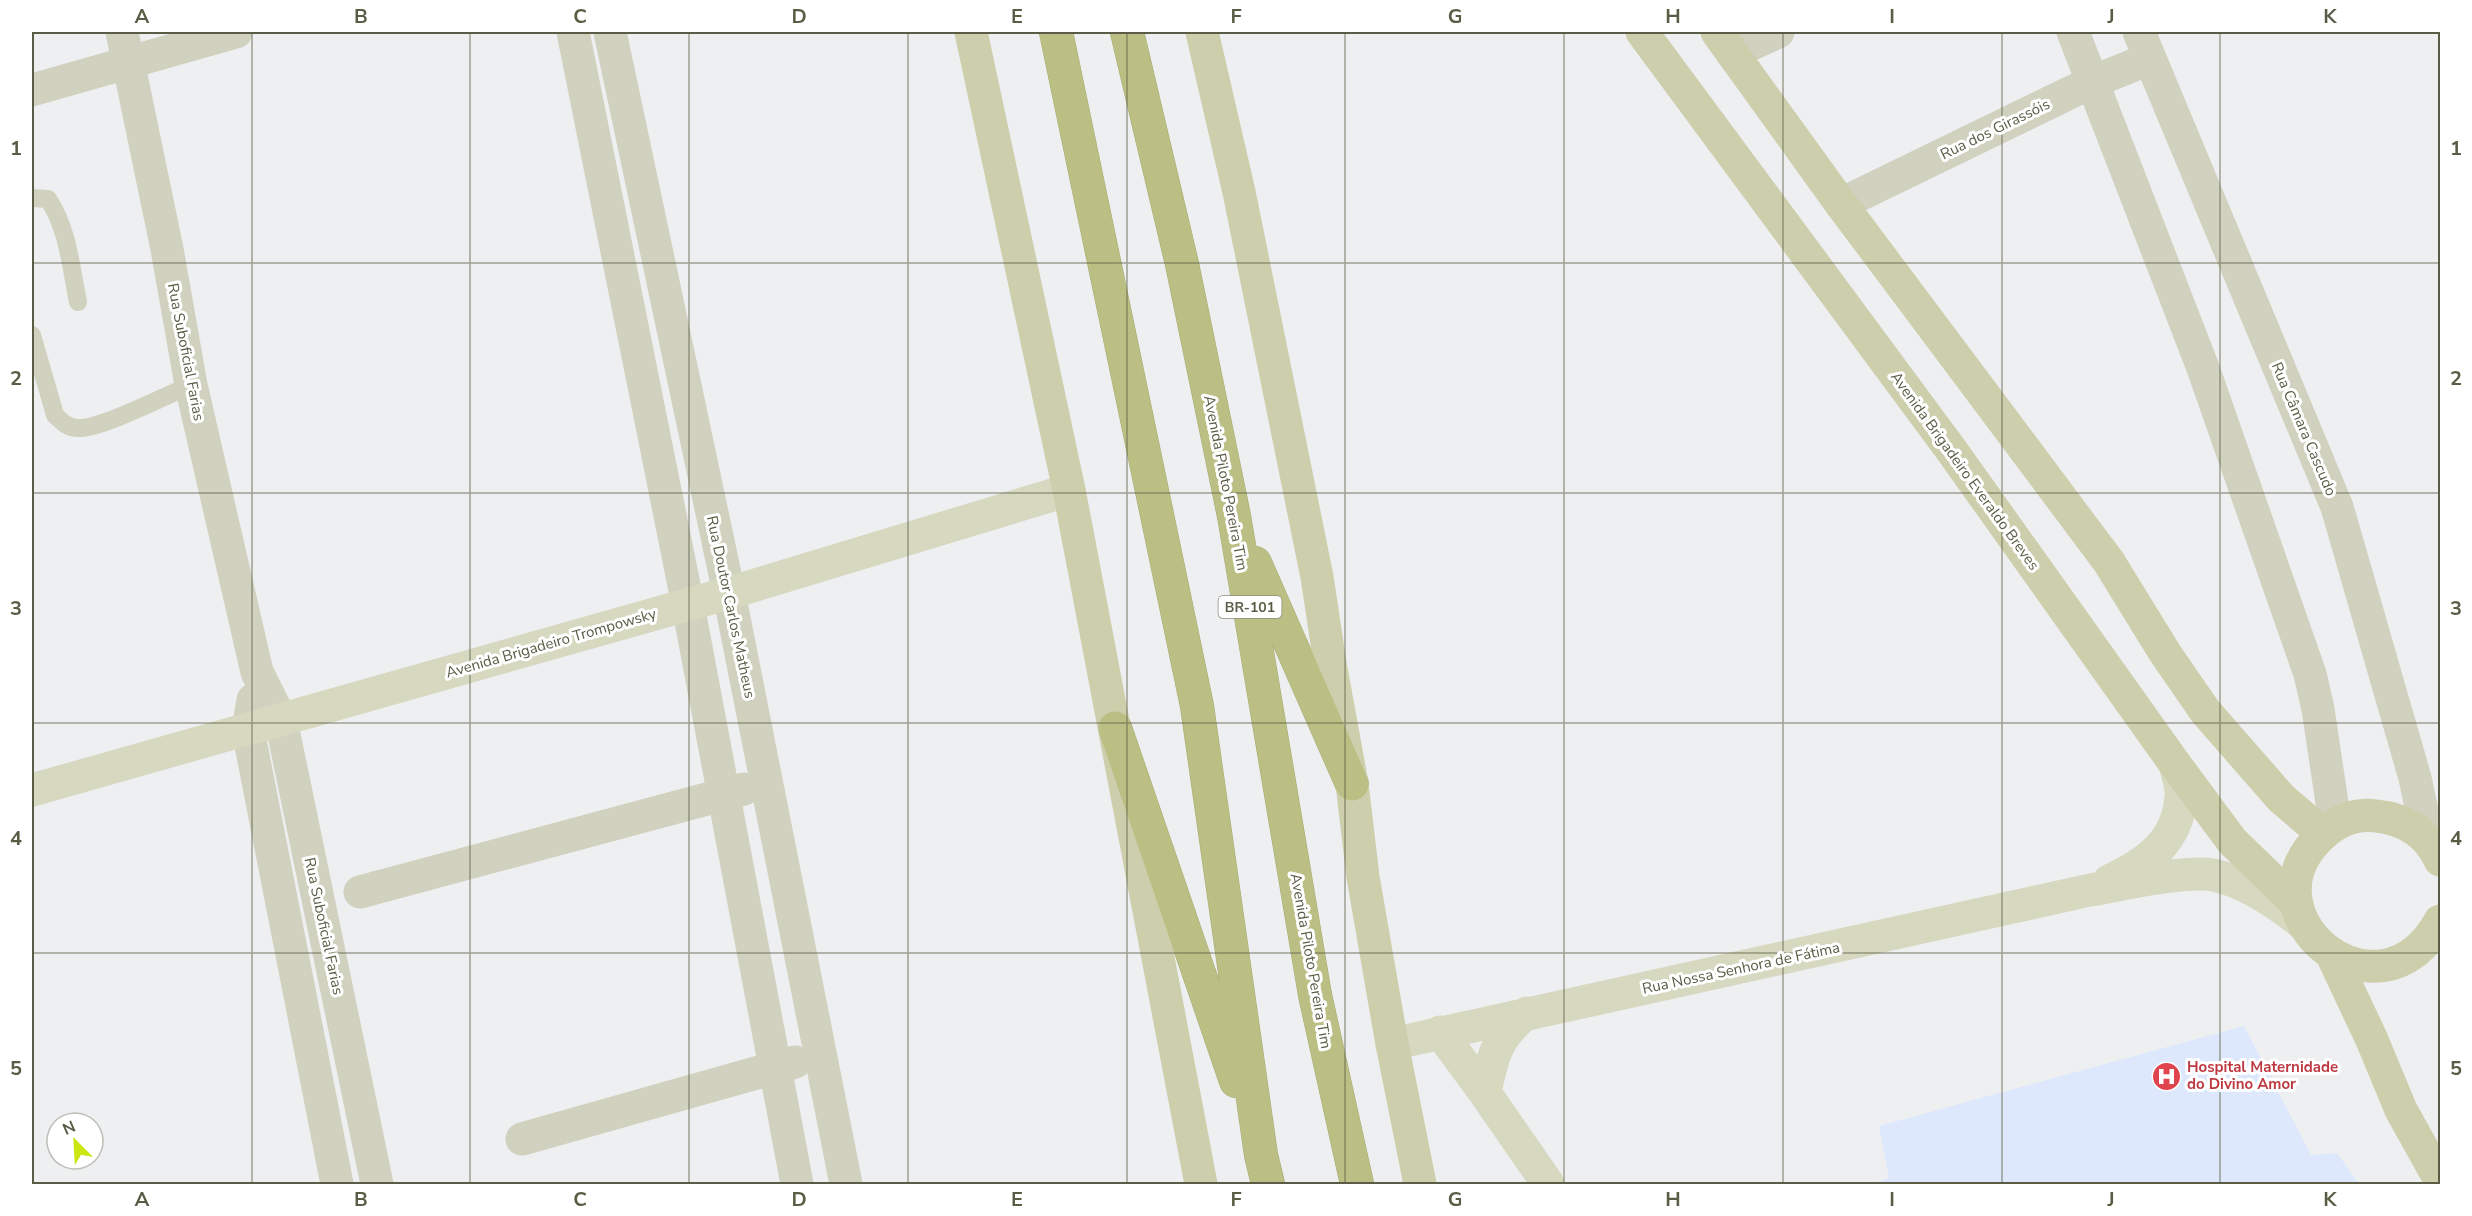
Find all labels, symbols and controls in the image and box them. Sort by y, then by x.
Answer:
text: A [135,3,150,30]
text: B [354,3,368,30]
text: C [573,3,587,30]
text: D [791,3,807,30]
text: E [1011,3,1023,30]
text: F [1230,3,1242,30]
text: G [1448,3,1462,30]
text: H [1665,3,1681,30]
text: I [1889,3,1895,30]
text: J [2106,3,2115,30]
text: K [2323,3,2337,30]
street label: Rua dos Girassóis [1937,94,2053,164]
text: 1 [10,135,22,162]
text: 1 [2450,135,2462,162]
street label: Rua Suboficial Farias [163,281,209,423]
street label: Rua Câmara Cascudo [2267,359,2341,499]
text: 2 [10,365,22,392]
text: 2 [2450,365,2462,392]
street label: Avenida Brigadeiro Everaldo Breves [1886,368,2044,574]
street label: Avenida Piloto Pereira Tim [1199,394,1253,572]
street label: Rua Doutor Carlos Matheus [702,514,760,700]
text: 3 [10,595,22,622]
text: 3 [2450,595,2462,622]
road number: BR-101 [1218,596,1282,618]
street label: Avenida Brigadeiro Trompowsky [443,603,659,683]
text: 4 [10,825,22,852]
text: 4 [2450,825,2462,852]
street label: Rua Suboficial Farias [300,856,348,996]
street label: Avenida Piloto Pereira Tim [1286,872,1336,1050]
street label: Rua Nossa Senhora de Fátima [1640,937,1842,999]
text: 5 [10,1055,22,1082]
text: 5 [2450,1055,2462,1082]
place label: Hospital Maternidade do Divino Amor [2187,1057,2338,1094]
hospital icon: Hospital Maternidade do Divino Amor [2150,1060,2182,1092]
north arrow [45,1111,105,1171]
text: N [59,1116,79,1141]
text: A [135,1186,150,1213]
text: B [354,1186,368,1213]
text: C [573,1186,587,1213]
text: D [791,1186,807,1213]
text: E [1011,1186,1023,1213]
text: F [1230,1186,1242,1213]
text: G [1448,1186,1462,1213]
text: H [1665,1186,1681,1213]
text: I [1889,1186,1895,1213]
text: J [2106,1186,2115,1213]
text: K [2323,1186,2337,1213]

